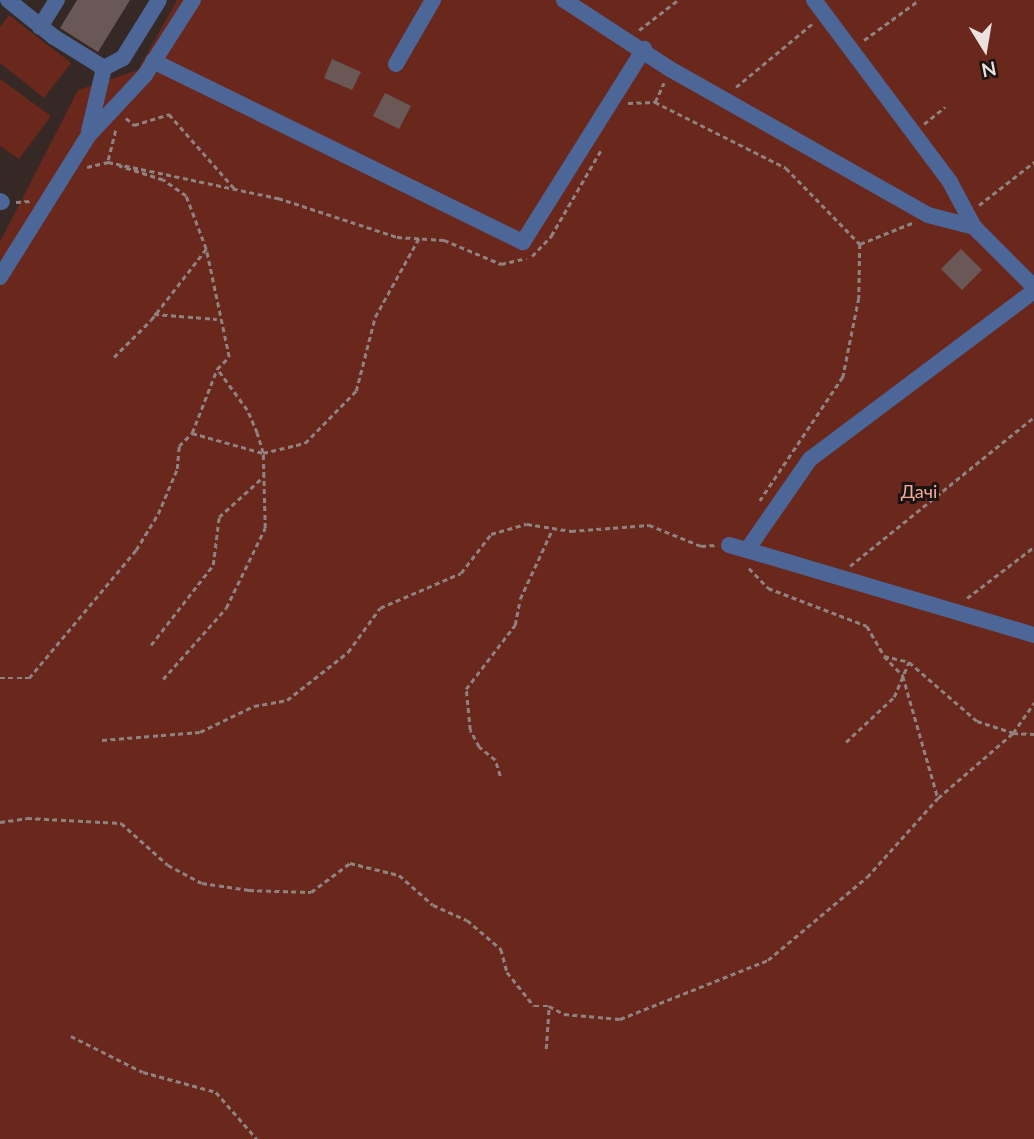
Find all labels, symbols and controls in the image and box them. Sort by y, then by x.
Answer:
north arrow [950,14,1020,84]
text: N [980,57,998,83]
park label: Дачі [901,480,937,502]

